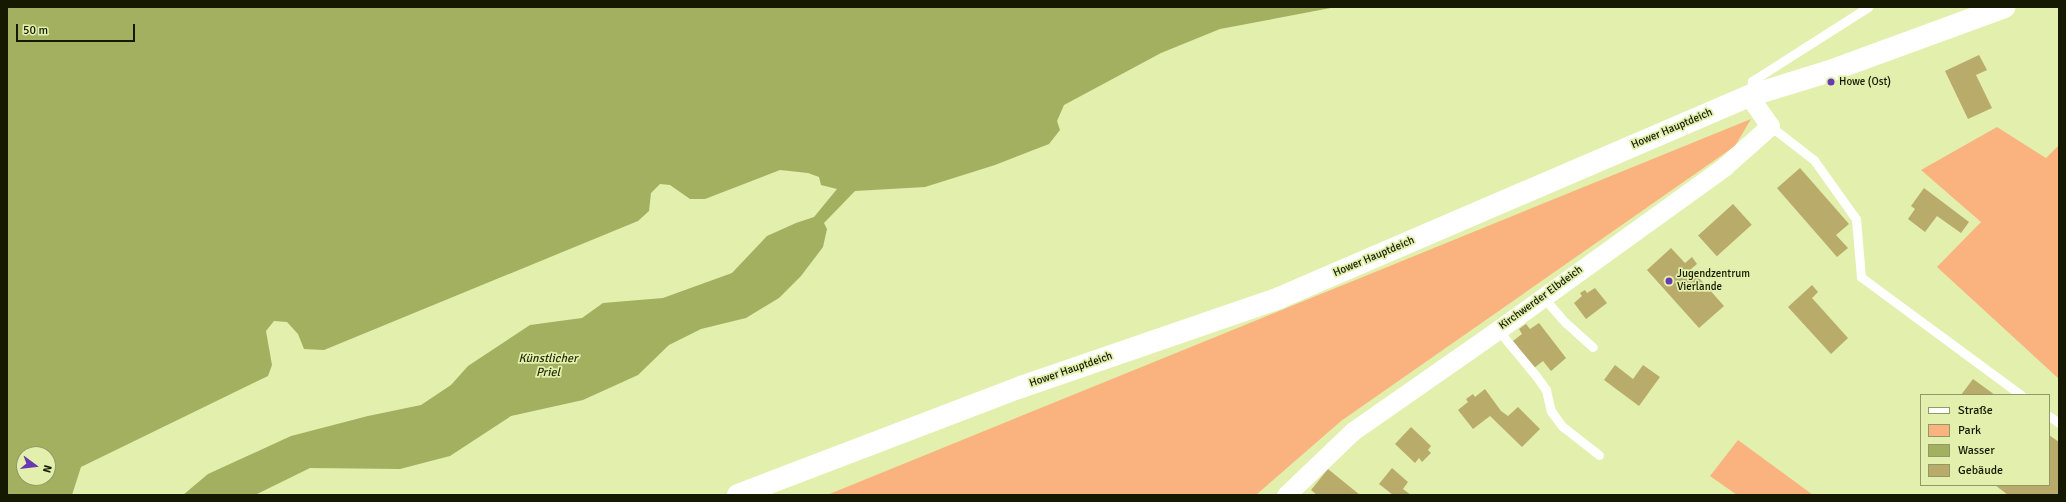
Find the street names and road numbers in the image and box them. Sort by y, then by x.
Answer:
street label: Hower Hauptdeich [1629,106,1715,152]
street label: Hower Hauptdeich [1331,234,1417,280]
street label: Kirchwerder Elbdeich [1497,263,1585,333]
street label: Hower Hauptdeich [1028,350,1114,390]

